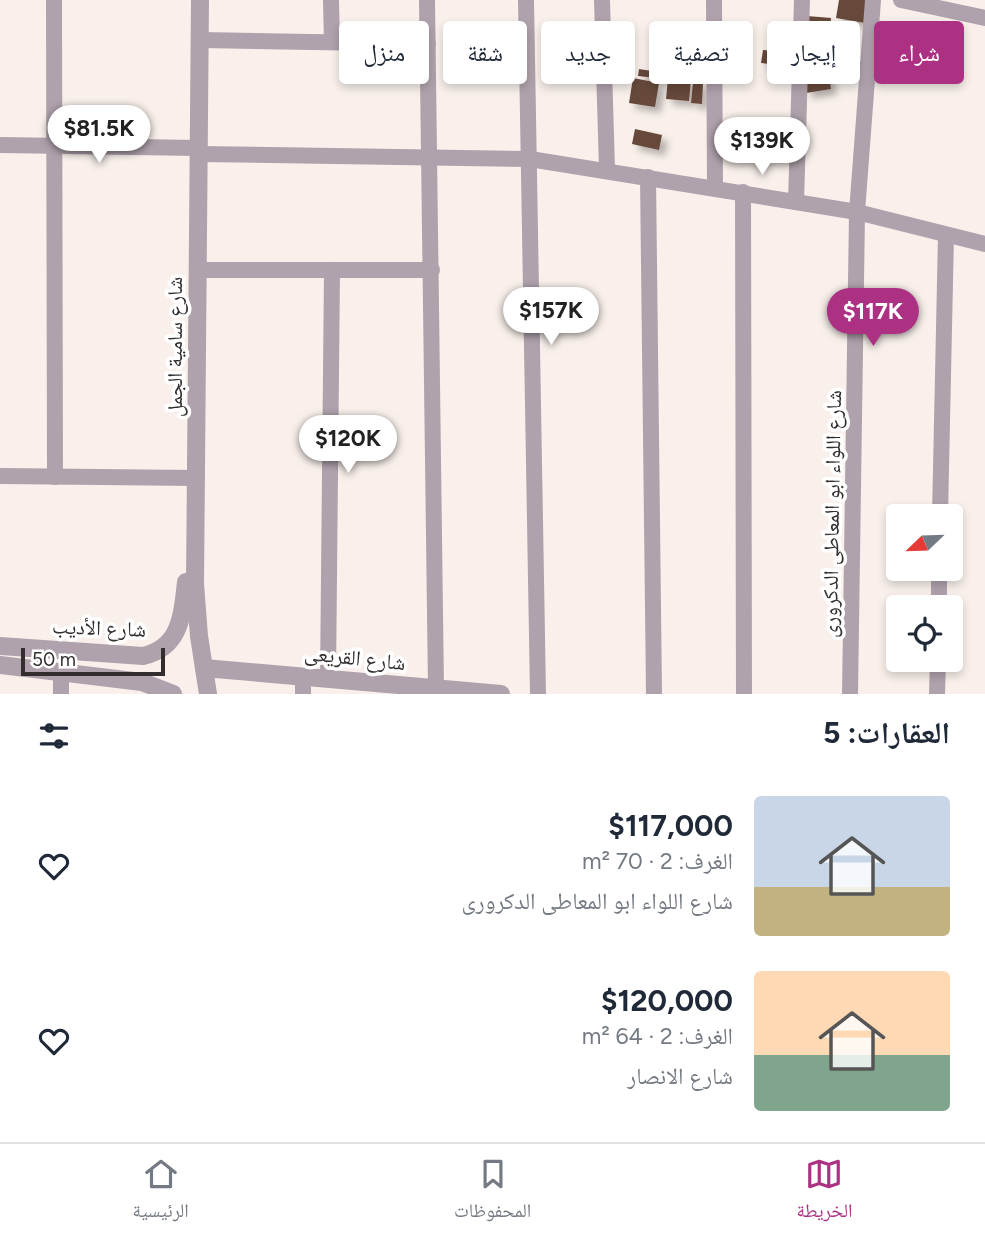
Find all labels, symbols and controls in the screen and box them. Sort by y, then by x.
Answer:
chip: منزل [339,21,429,84]
chip: شقة [443,21,527,84]
chip: جديد [541,21,635,84]
chip: تصفية [649,21,753,84]
chip: إيجار [767,21,860,84]
chip: شراء [874,21,964,84]
pin: $81.5K [42,106,156,165]
text: $81.5K [64,114,134,142]
pin: $139K [713,118,811,177]
text: $139K [730,126,794,154]
street label: شارع سامية الجمل [162,277,188,417]
pin: $157K [502,288,600,347]
pin: $117K [824,288,922,348]
text: $157K [519,296,583,324]
text: $117K [843,297,903,325]
street label: شارع اللواء ابو المعاطى الدكرورى [817,390,847,638]
pin: $120K [299,416,397,475]
text: $120K [315,424,381,452]
north arrow [886,504,962,581]
map controls [886,504,963,672]
button: locate [886,595,963,672]
street label: شارع الأديب [52,613,146,643]
street label: شارع القريعى [303,640,407,676]
scale bar [21,645,164,677]
text: 50 m [32,648,76,671]
text: العقارات: 5 [823,714,950,751]
icon: filters [35,717,73,755]
text: $117,000 [608,807,733,844]
icon: home [810,824,894,908]
icon: heart [35,847,73,885]
text: الغرف: 2 · 70 m² [582,847,733,875]
text: شارع اللواء ابو المعاطى الدكرورى [462,887,733,915]
text: $120,000 [601,982,733,1019]
icon: home [810,999,894,1083]
icon: heart [35,1022,73,1060]
text: الغرف: 2 · 64 m² [582,1022,733,1050]
text: شارع الانصار [627,1062,733,1090]
tab: الرئيسية [133,1155,189,1229]
tab: المحفوظات [454,1155,531,1229]
tab: الخريطة [797,1155,852,1229]

